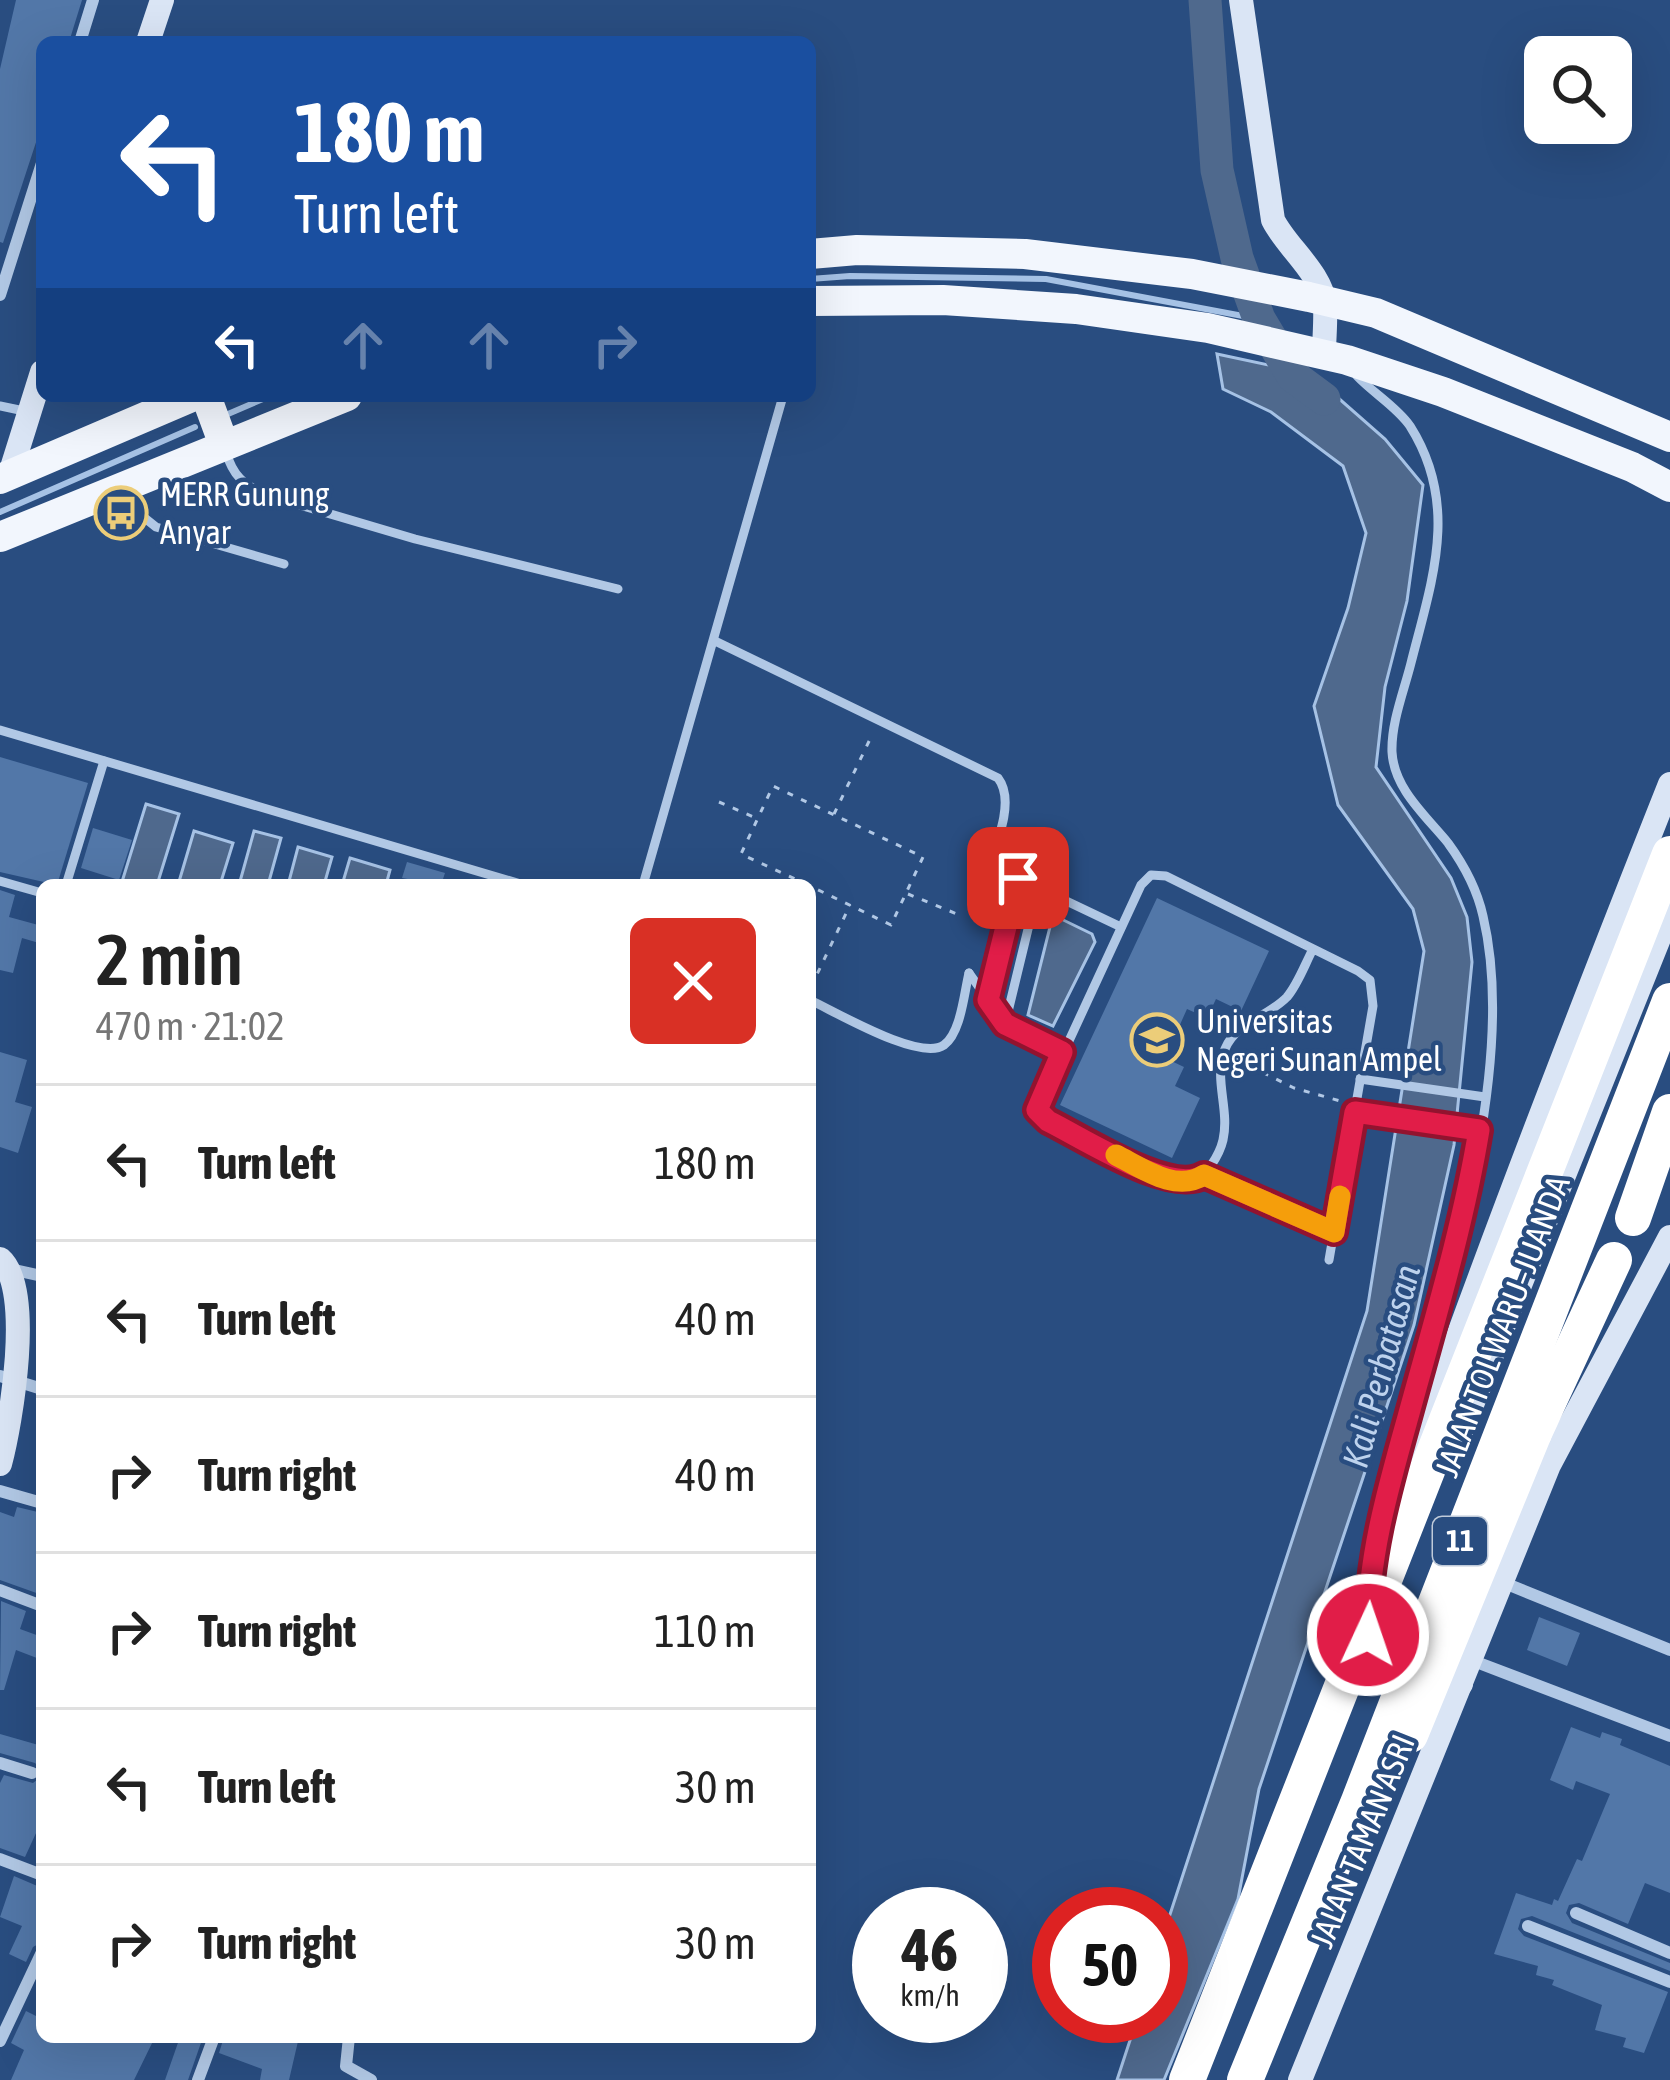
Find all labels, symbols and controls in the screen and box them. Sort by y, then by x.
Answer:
map controls [1524,36,1632,144]
button: search [1524,36,1632,144]
icon: left [96,84,252,240]
text: 180 m [294,84,484,180]
text: Turn left [294,183,459,244]
icon: left [204,312,270,378]
icon: ahead [330,312,396,378]
icon: ahead [456,312,522,378]
icon: right [582,312,648,378]
place label: MERR Gunung Anyar [160,475,330,551]
bus stop icon: MERR Gunung Anyar [93,485,149,541]
pin [967,827,1069,929]
icon: arrive [985,845,1051,911]
text: 2 min [96,918,243,1000]
button: close [630,918,756,1044]
place label: Universitas Negeri Sunan Ampel [1196,1002,1442,1078]
text: 470 m · 21:02 [96,1004,285,1048]
school or university icon: Universitas Negeri Sunan Ampel [1129,1012,1185,1068]
icon: left [96,1130,162,1196]
text: Turn left [198,1137,336,1189]
text: 180 m [654,1137,756,1189]
street label: JALAN TOL WARU–JUANDA [1427,1170,1577,1482]
water label: Kali Perbatasan [1334,1260,1428,1472]
icon: left [96,1286,162,1352]
text: Turn left [198,1293,336,1345]
text: 40 m [675,1293,756,1345]
icon: right [96,1442,162,1508]
text: Turn right [198,1449,356,1501]
text: 40 m [675,1449,756,1501]
road number: 11 [1433,1517,1487,1565]
position arrow [1305,1572,1431,1698]
icon: right [96,1598,162,1664]
text: Turn right [198,1605,356,1657]
text: 110 m [654,1605,756,1657]
street label: JALAN TAMAN ASRI [1302,1729,1422,1953]
icon: left [96,1754,162,1820]
text: Turn left [198,1761,336,1813]
text: 30 m [675,1761,756,1813]
speed limit sign: 50 [1032,1887,1188,2043]
icon: right [96,1910,162,1976]
text: 46 [902,1915,958,1984]
text: Turn right [198,1917,356,1969]
text: 30 m [675,1917,756,1969]
text: km/h [900,1978,960,2012]

